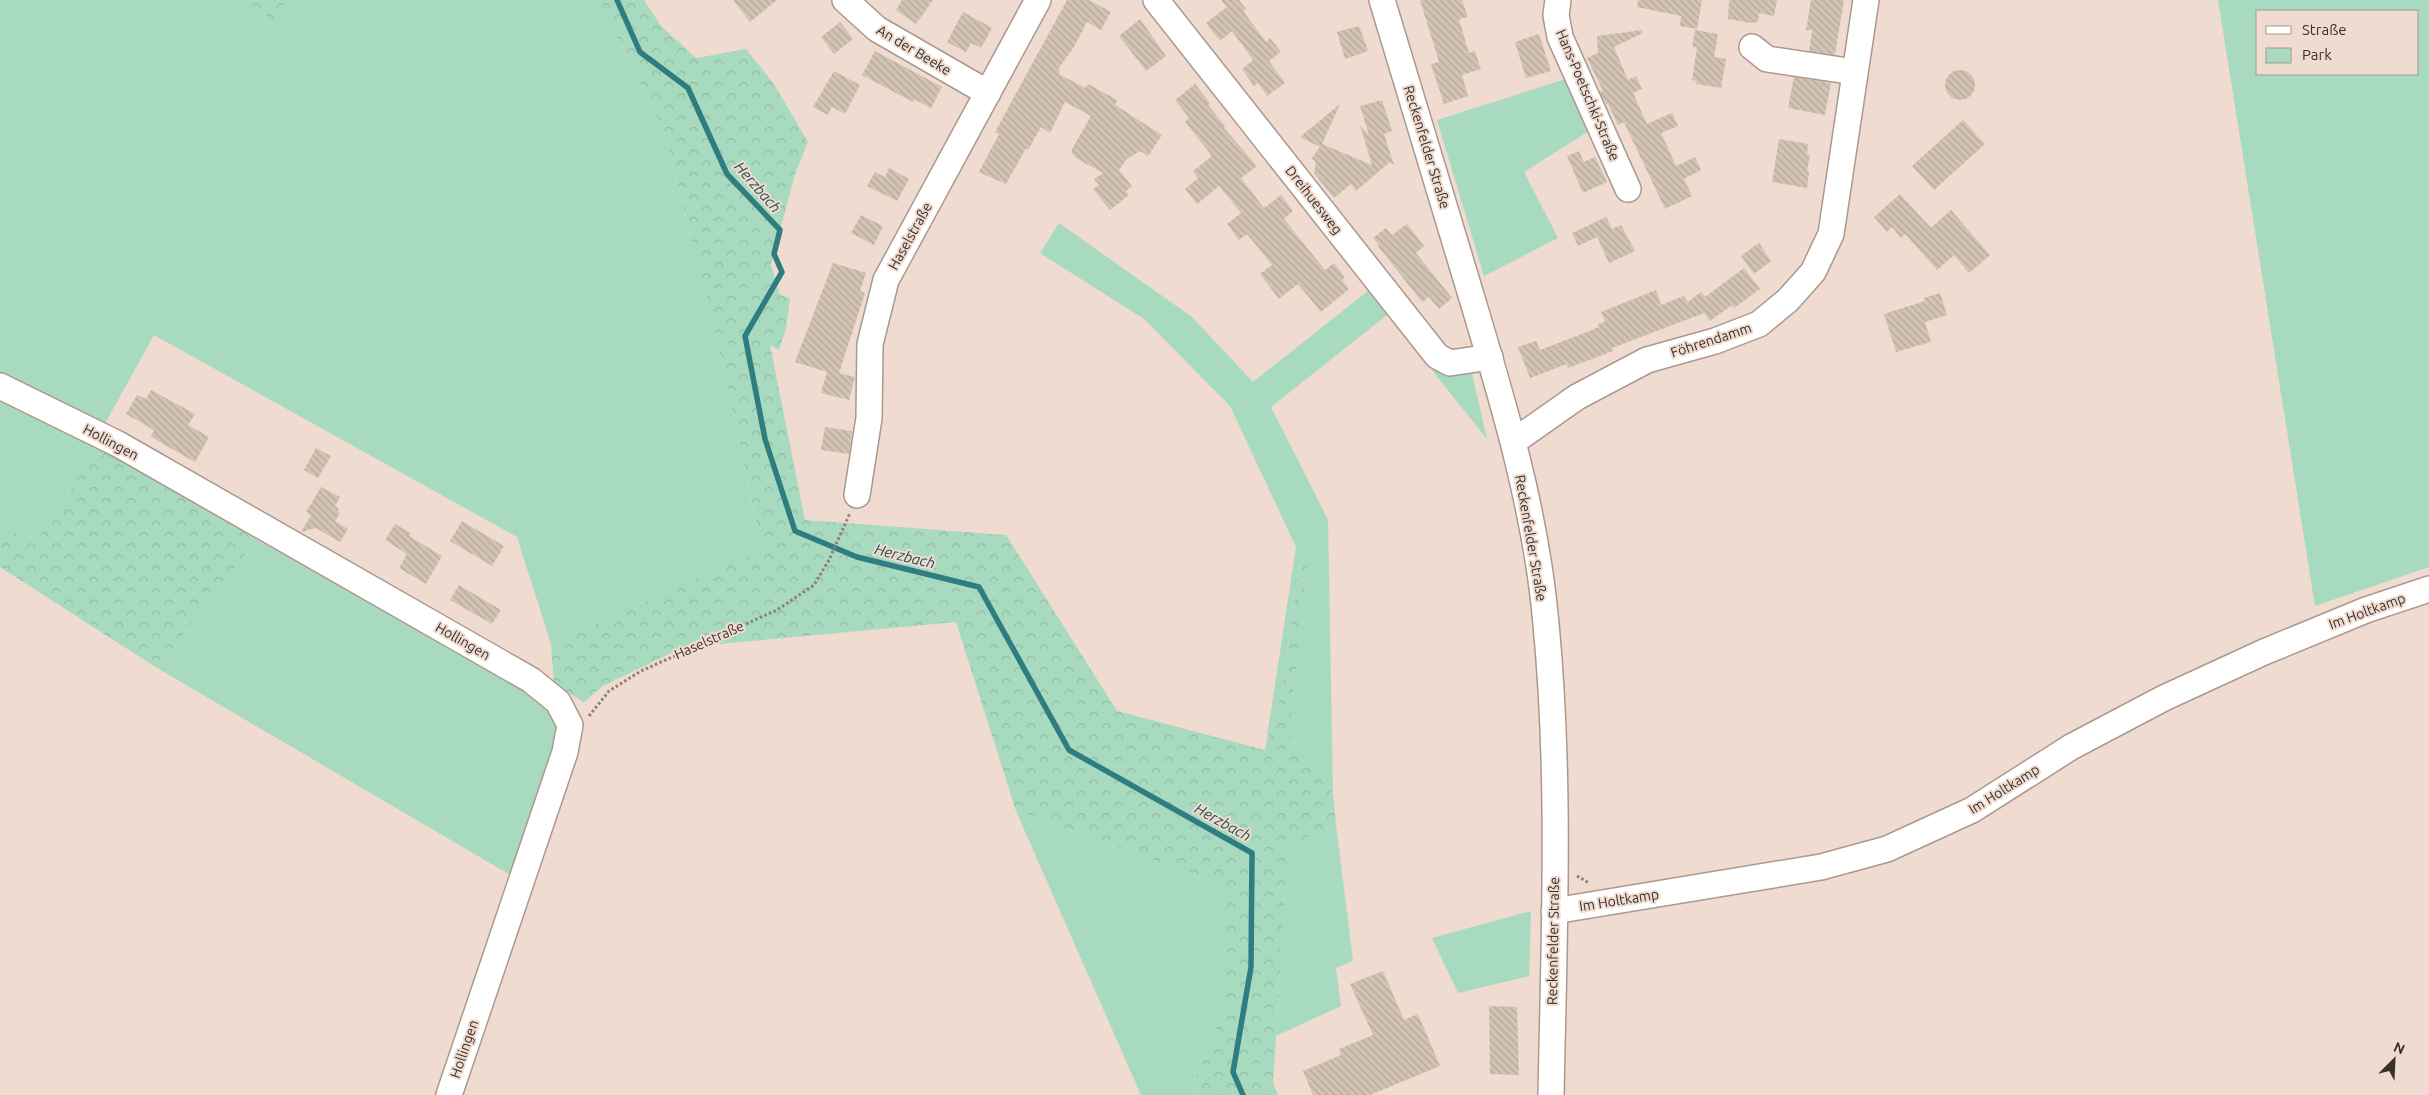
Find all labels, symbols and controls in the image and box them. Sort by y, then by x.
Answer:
legend [2256,10,2419,75]
text: Straße [2302,21,2346,38]
street label: An der Beeke [874,22,954,78]
street label: Hans-Poetschki-Straße [1553,27,1623,163]
text: Park [2302,46,2332,63]
street label: Reckenfelder Straße [1401,83,1453,211]
water label: Herzbach [731,158,785,216]
street label: Dreihuesweg [1282,162,1346,238]
street label: Haselstraße [885,199,935,273]
street label: Föhrendamm [1669,319,1753,361]
street label: Hollingen [81,421,141,463]
street label: Reckenfelder Straße [1512,474,1550,602]
water label: Herzbach [873,540,937,572]
street label: Im Holtkamp [2326,590,2408,632]
street label: Haselstraße [672,618,746,662]
street label: Hollingen [433,619,493,663]
street label: Im Holtkamp [1966,761,2042,817]
water label: Herzbach [1192,800,1254,844]
street label: Reckenfelder Straße [1544,877,1562,1005]
street label: Im Holtkamp [1578,886,1660,914]
street label: Hollingen [447,1018,481,1080]
north arrow [2369,1035,2419,1085]
text: N [2391,1039,2407,1058]

